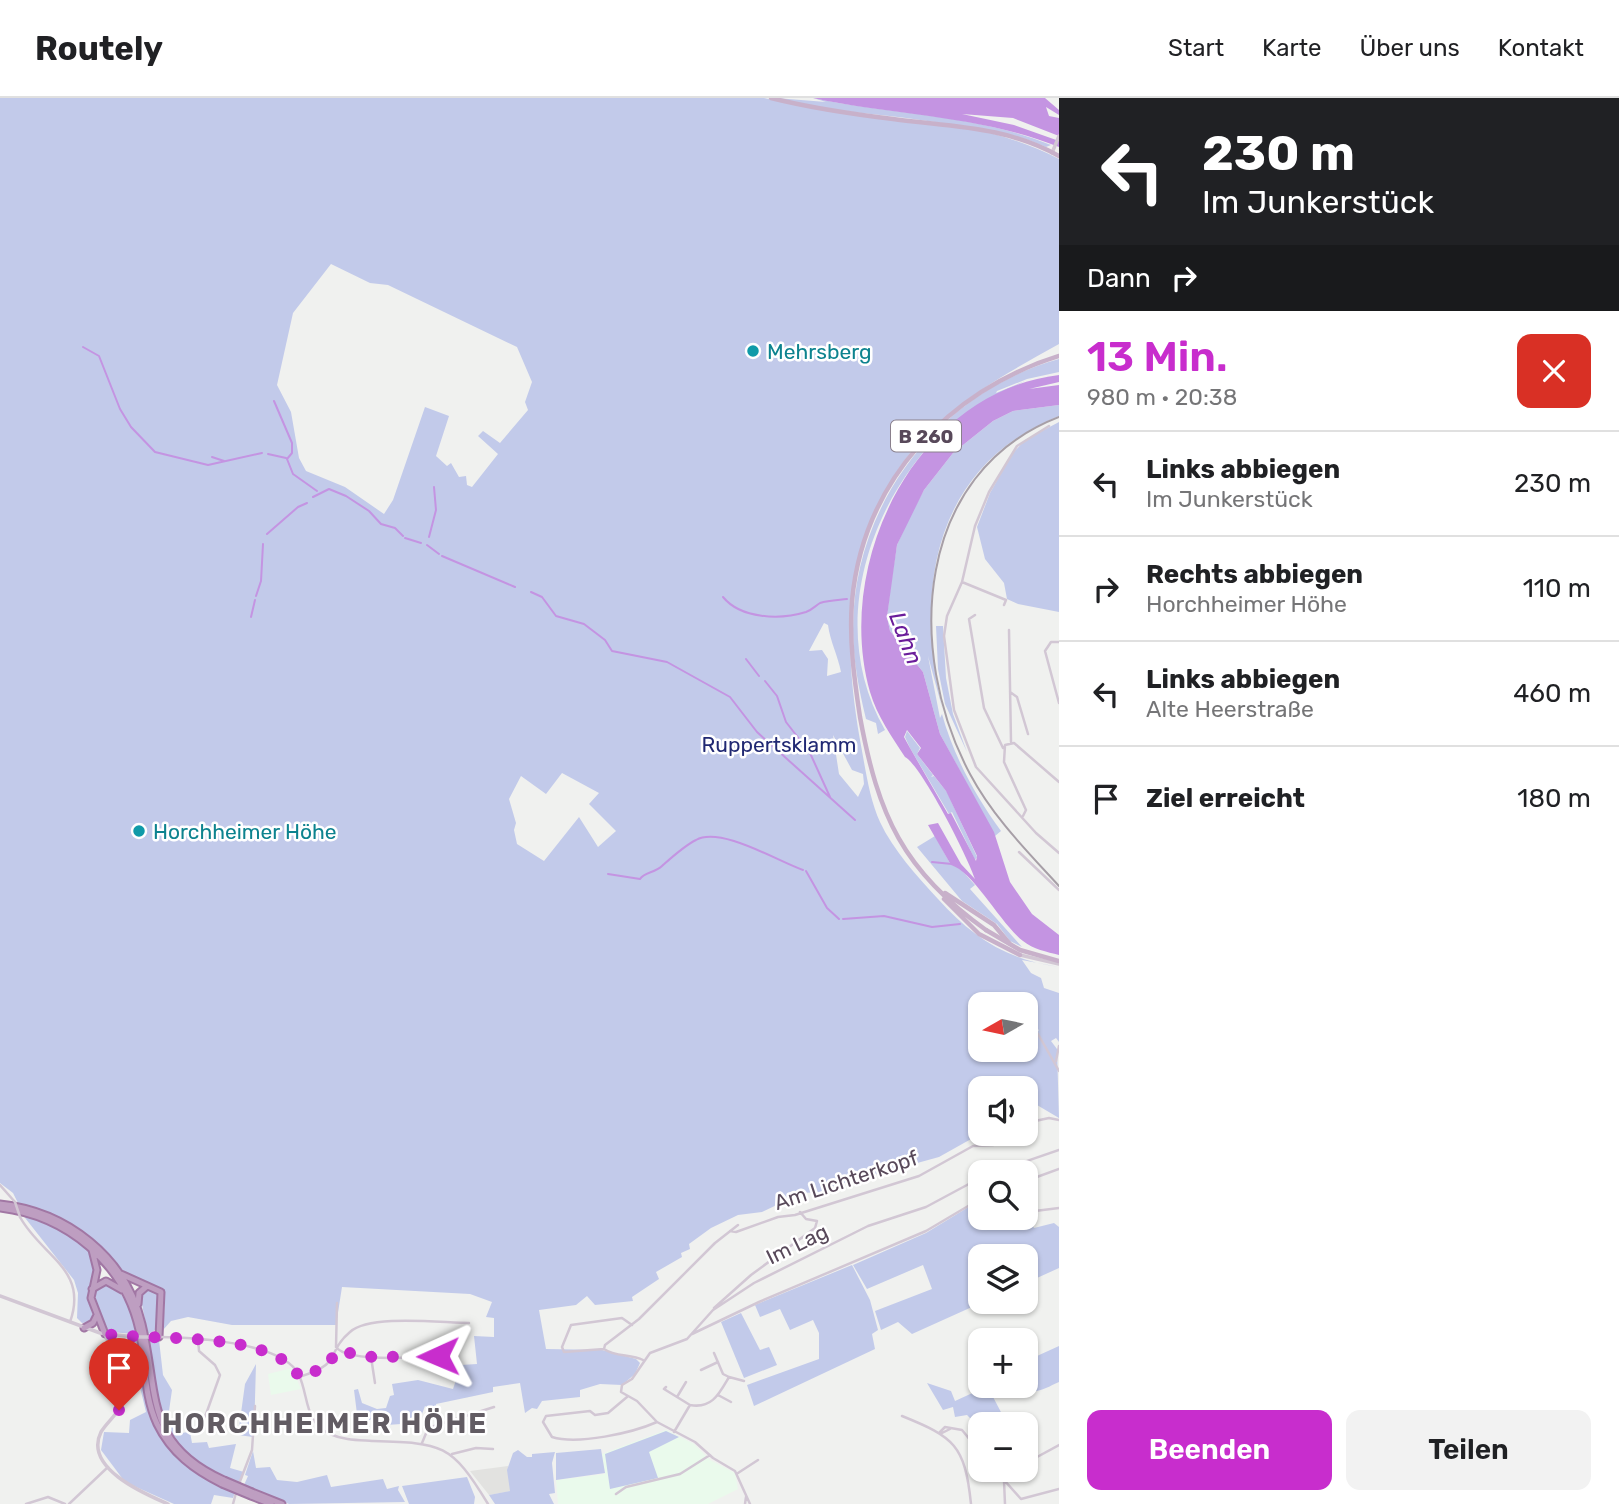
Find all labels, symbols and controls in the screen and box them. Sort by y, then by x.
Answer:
text: Routely [35,29,163,68]
text: Start [1168,34,1224,62]
text: Karte [1262,34,1322,62]
text: Über uns [1360,34,1460,62]
text: Kontakt [1498,34,1584,62]
text: 230 m [1202,124,1355,182]
icon: left [1087,126,1178,217]
text: Im Junkerstück [1202,183,1434,221]
icon: right [1165,259,1203,297]
text: Dann [1087,263,1151,294]
text: 13 Min. [1087,332,1228,382]
button: close [1517,334,1591,408]
place label: Mehrsberg [767,339,871,364]
marker: Mehrsberg [745,343,761,359]
text: 980 m · 20:38 [1087,383,1237,411]
road number: B 260 [891,420,961,452]
text: Links abbiegen [1146,454,1340,485]
icon: left [1087,465,1125,503]
text: 230 m [1514,468,1591,499]
text: Im Junkerstück [1146,485,1313,513]
text: Rechts abbiegen [1146,559,1363,590]
icon: right [1087,570,1125,608]
text: 110 m [1523,573,1591,604]
text: Horchheimer Höhe [1146,590,1347,618]
water label: Lahn [883,608,929,668]
text: Links abbiegen [1146,664,1340,695]
icon: left [1087,675,1125,713]
text: 460 m [1513,678,1591,709]
text: Alte Heerstraße [1146,695,1314,723]
park label: Ruppertsklamm [702,732,856,757]
icon: arrive [1087,780,1125,818]
text: Ziel erreicht [1146,783,1305,814]
text: 180 m [1517,783,1591,814]
place label: Horchheimer Höhe [153,819,337,844]
marker: Horchheimer Höhe [131,823,147,839]
north arrow [968,992,1038,1062]
map controls [968,992,1038,1482]
button: sound [968,1076,1038,1146]
street label: Am Lichterkopf [771,1145,921,1215]
button: search [968,1160,1038,1230]
street label: Im Lag [762,1218,832,1270]
button: layers [968,1244,1038,1314]
position arrow [401,1319,475,1393]
button: + [968,1328,1038,1398]
pin [89,1338,149,1410]
icon: arrive [100,1349,138,1387]
district label: HORCHHEIMER HÖHE [162,1407,488,1440]
button: Beenden [1087,1410,1332,1490]
button: Teilen [1346,1410,1591,1490]
button: − [968,1412,1038,1482]

